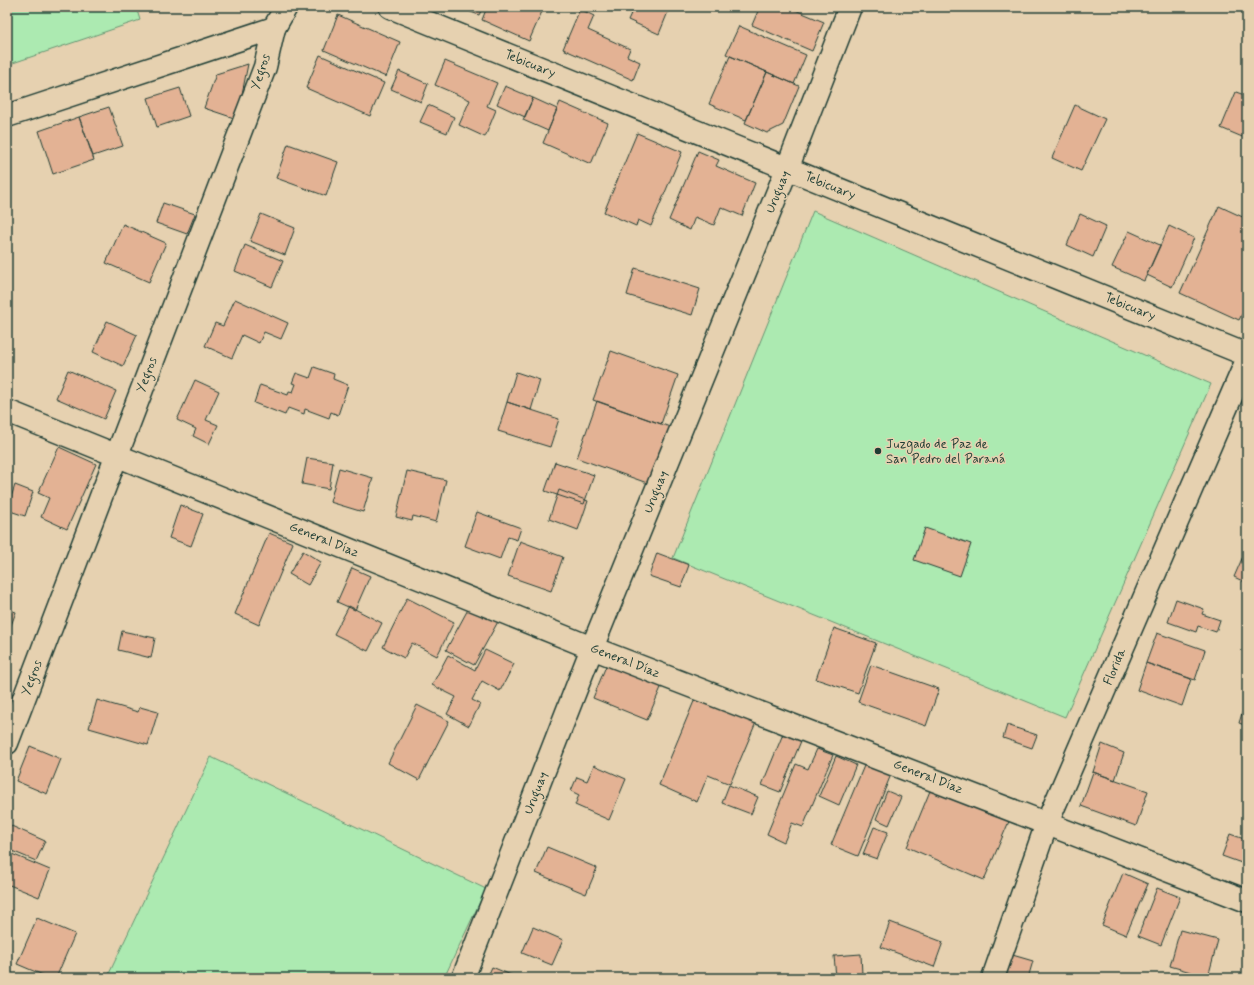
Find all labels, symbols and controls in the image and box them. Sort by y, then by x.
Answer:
street label: Tebicuary [502,46,558,82]
street label: Yegros [247,52,277,93]
street label: Uruguay [762,168,796,217]
street label: Tebicuary [802,168,858,204]
street label: Tebicuary [1102,289,1158,325]
street label: Yegros [132,354,164,396]
place label: Juzgado de Paz de San Pedro del Paraná [886,436,1005,468]
marker: Juzgado de Paz de San Pedro del Paraná [873,446,883,456]
street label: Uruguay [640,468,674,517]
street label: General Díaz [287,518,362,562]
street label: General Díaz [588,640,663,682]
street label: Florida [1100,646,1130,688]
street label: Yegros [17,657,49,699]
street label: General Díaz [891,756,966,798]
street label: Uruguay [520,769,554,817]

